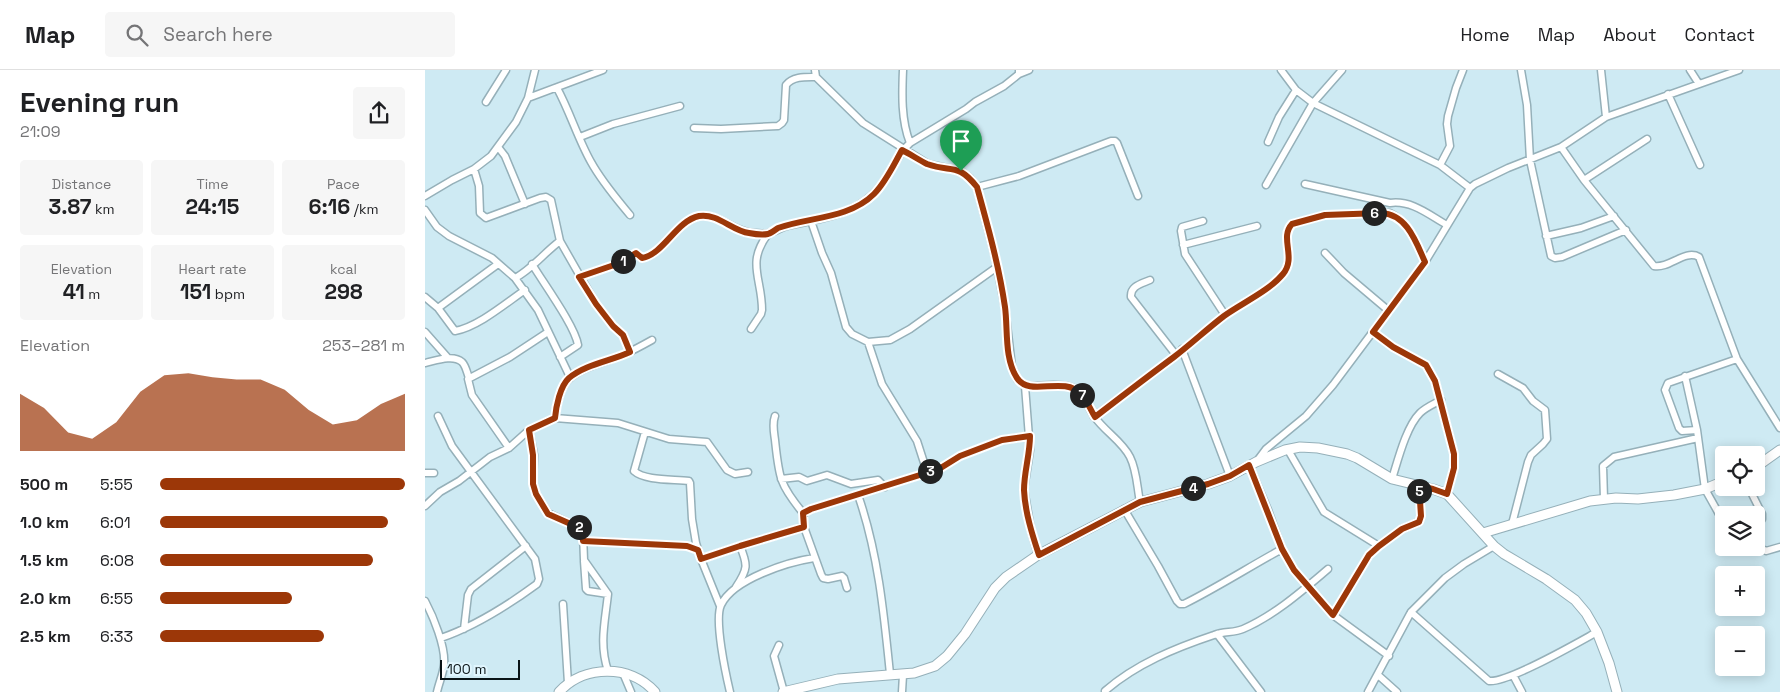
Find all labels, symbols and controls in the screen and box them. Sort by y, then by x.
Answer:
search box [105,12,455,57]
text: Map [25,19,75,50]
icon: search [123,21,151,49]
text: Search here [163,22,273,47]
text: Home [1461,23,1510,46]
text: Map [1538,23,1575,46]
text: About [1603,23,1657,46]
text: Contact [1685,23,1755,46]
text: Evening run [20,84,179,120]
button: share [353,87,405,139]
pin [940,120,982,171]
text: 21:09 [20,121,60,142]
icon: arrive [947,127,975,155]
text: Distance [52,175,111,193]
text: Time [197,175,228,193]
text: Pace [327,175,360,193]
text: 3.87 [48,193,91,220]
text: 24:15 [186,193,239,220]
text: 6:16 [308,193,350,220]
text: km [91,200,115,218]
text: /km [350,200,379,218]
pin: 6 [1361,200,1387,226]
text: 6 [1370,204,1379,222]
pin: 1 [611,248,635,274]
text: 1 [620,252,627,270]
text: Elevation [51,260,112,278]
text: Heart rate [179,260,246,278]
text: kcal [330,260,357,278]
text: 41 [63,278,85,305]
text: 151 [180,278,211,305]
text: 298 [325,278,362,305]
text: m [85,285,100,303]
text: bpm [211,285,245,303]
text: Elevation [20,335,90,356]
text: 253–281 m [322,335,405,356]
pin: 7 [1069,382,1095,408]
text: 7 [1079,386,1086,404]
map controls [1715,446,1765,676]
button: locate [1715,446,1765,496]
pin: 3 [917,458,943,484]
text: 3 [926,462,935,480]
text: 500 m [20,474,68,495]
text: 5:55 [100,474,133,495]
pin: 4 [1181,476,1205,500]
pin: 5 [1407,478,1431,504]
text: 4 [1189,479,1198,497]
text: 5 [1415,482,1424,500]
button: layers [1715,506,1765,556]
text: 1.0 km [20,512,69,533]
text: 6:01 [100,512,131,533]
pin: 2 [567,514,591,540]
text: 2 [575,518,584,536]
text: 1.5 km [20,550,68,571]
text: 6:08 [100,550,134,571]
button: + [1715,566,1765,616]
text: 2.0 km [20,588,71,609]
text: 6:55 [100,588,133,609]
text: 2.5 km [20,626,71,647]
text: 6:33 [100,626,133,647]
button: − [1715,626,1765,676]
scale bar [440,657,520,680]
text: 100 m [447,660,486,678]

